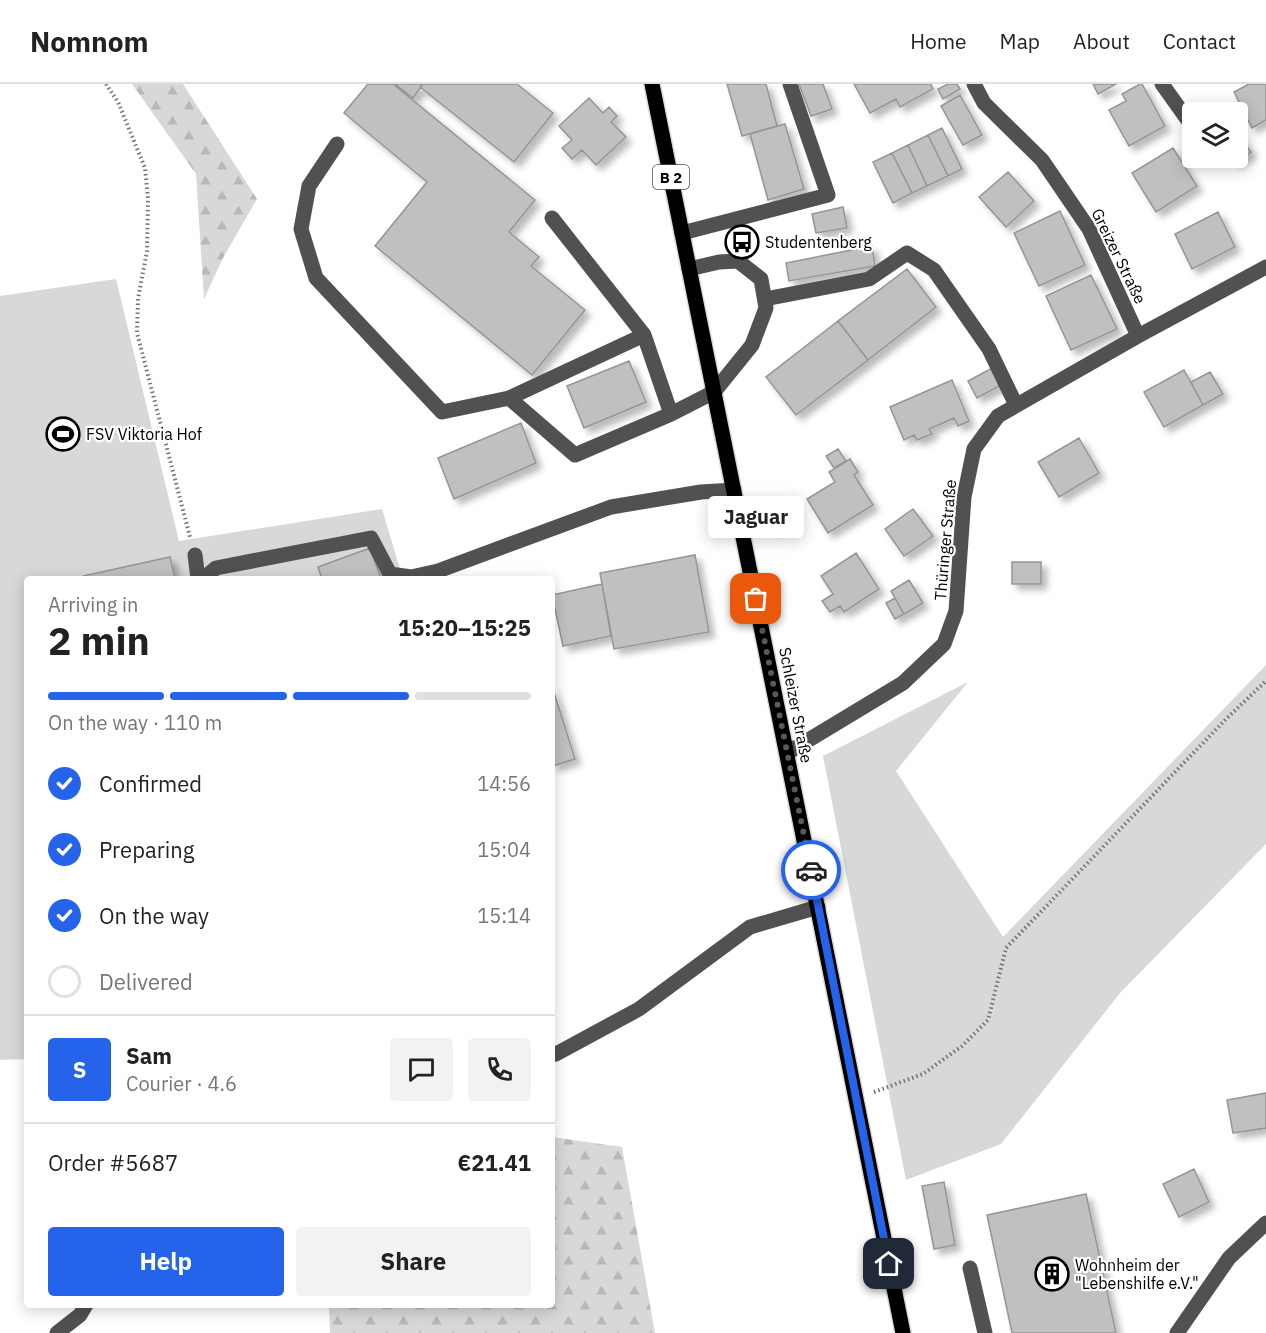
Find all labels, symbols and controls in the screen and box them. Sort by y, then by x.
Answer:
text: Nomnom [30,23,149,60]
text: Home [910,27,967,55]
text: Map [1000,27,1040,55]
text: About [1073,27,1130,55]
text: Contact [1163,27,1236,55]
map controls [1182,102,1248,168]
button: layers [1182,102,1248,168]
road number: B 2 [653,165,689,189]
street label: Greizer Straße [1087,205,1151,307]
bus stop icon: Studentenberg [724,224,760,260]
place label: Studentenberg [765,232,872,252]
sports icon: FSV Viktoria Hof [45,416,81,452]
place label: FSV Viktoria Hof [86,424,202,444]
street label: Thüringer Straße [930,478,960,601]
callout: Jaguar [708,497,804,539]
text: Jaguar [724,503,788,530]
pin [730,573,781,624]
icon: bag [739,582,772,615]
text: Arriving in [48,591,138,618]
text: 15:20–15:25 [398,613,531,642]
text: 2 min [48,615,150,666]
street label: Schleizer Straße [775,645,817,765]
text: On the way · 110 m [48,709,222,736]
icon: check [48,767,81,800]
text: Confirmed [99,769,202,798]
text: 14:56 [477,770,531,797]
icon: check [48,833,81,866]
text: Preparing [99,835,194,864]
text: 15:04 [477,836,531,863]
courier [781,840,841,900]
icon: car [795,854,828,887]
icon: check [48,899,81,932]
text: On the way [99,901,209,930]
text: 15:14 [477,902,531,929]
text: Delivered [99,967,193,996]
button: chat [390,1038,453,1101]
button: phone [468,1038,531,1101]
text: Sam [126,1041,172,1070]
text: S [73,1055,86,1084]
text: Courier · 4.6 [126,1070,237,1097]
text: Order #5687 [48,1148,178,1177]
text: €21.41 [458,1148,531,1177]
button: Help [48,1227,284,1296]
button: Share [296,1227,531,1296]
pin [863,1238,914,1289]
icon: home [872,1247,905,1280]
place label: Wohnheim der "Lebenshilfe e.V." [1075,1255,1199,1293]
building icon: Wohnheim der "Lebenshilfe e.V." [1034,1256,1070,1292]

